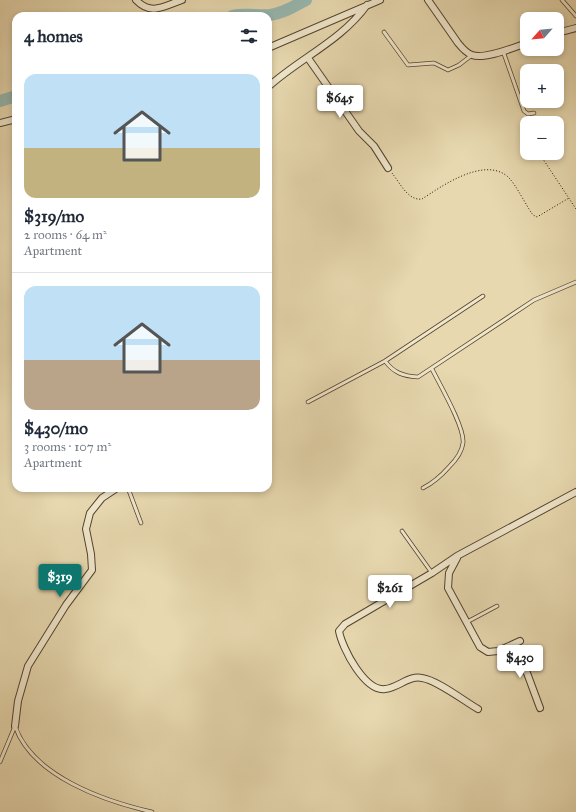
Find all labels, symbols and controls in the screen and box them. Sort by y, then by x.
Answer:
north arrow [520,12,564,56]
map controls [520,12,564,160]
icon: filters [238,25,260,47]
text: 4 homes [24,26,83,47]
button: + [520,64,564,108]
pin: $645 [316,85,364,119]
text: $645 [326,90,354,106]
icon: home [106,100,178,172]
button: − [520,116,564,160]
text: $319/mo [24,206,84,227]
text: 2 rooms · 64 m² [24,227,107,243]
text: Apartment [24,243,82,259]
icon: home [106,312,178,384]
text: $430/mo [24,418,88,439]
text: 3 rooms · 107 m² [24,439,111,455]
text: Apartment [24,455,82,471]
pin: $319 [36,564,84,598]
text: $319 [47,569,73,585]
pin: $261 [366,575,414,609]
text: $261 [377,580,403,596]
pin: $430 [496,645,544,679]
text: $430 [506,650,534,666]

